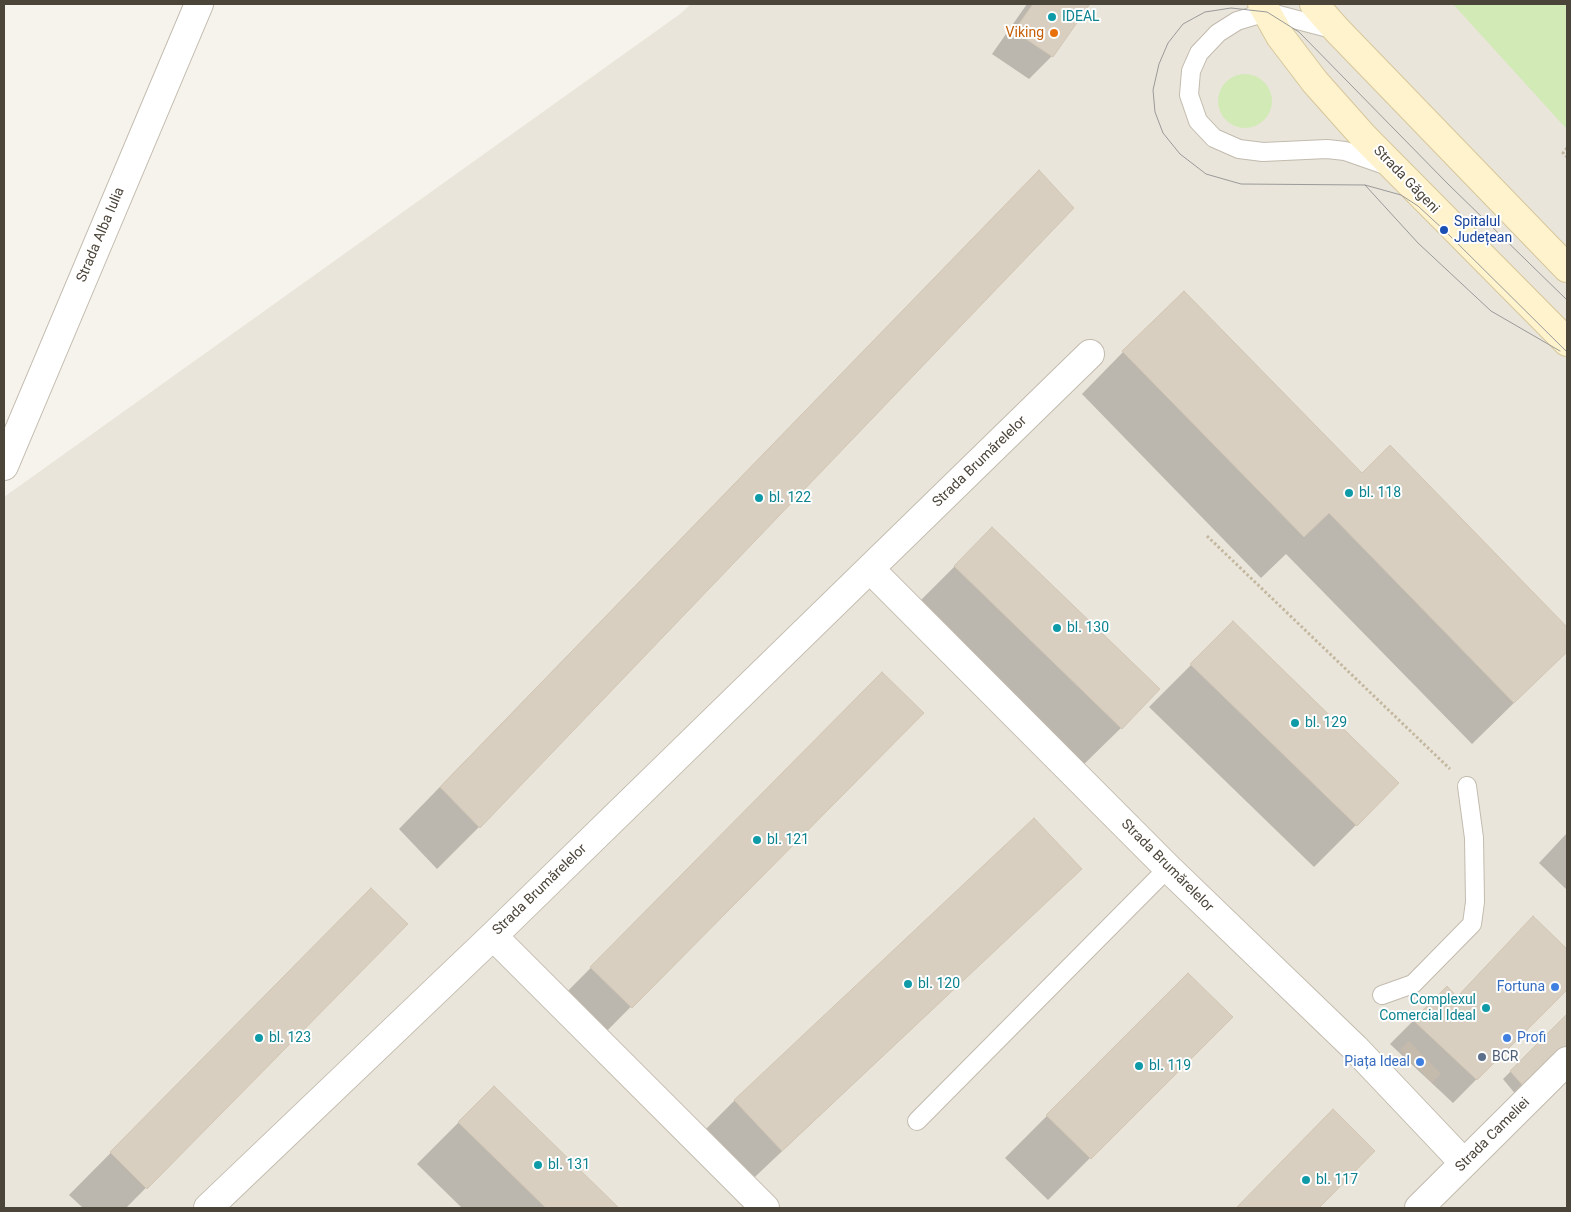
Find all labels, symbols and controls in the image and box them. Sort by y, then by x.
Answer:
place label: IDEAL [1062,9,1100,25]
marker: IDEAL [1046,11,1058,23]
place label: Viking [1006,25,1044,41]
marker: Viking [1048,27,1060,39]
street label: Strada Găgeni [1370,143,1442,217]
street label: Strada Alba Iulia [73,185,129,285]
place label: Spitalul Județean [1454,214,1512,246]
marker: Spitalul Județean [1438,224,1450,236]
street label: Strada Brumărelelor [930,413,1030,511]
place label: bl. 118 [1359,485,1401,501]
marker: bl. 118 [1343,487,1355,499]
place label: bl. 122 [769,490,811,506]
marker: bl. 122 [753,492,765,504]
place label: bl. 130 [1067,620,1109,636]
marker: bl. 130 [1051,622,1063,634]
place label: bl. 129 [1305,715,1347,731]
marker: bl. 129 [1289,717,1301,729]
street label: Strada Brumărelelor [1117,816,1217,916]
place label: bl. 121 [767,832,809,848]
marker: bl. 121 [751,834,763,846]
street label: Strada Brumărelelor [490,841,590,939]
place label: bl. 120 [918,976,960,992]
marker: bl. 120 [902,978,914,990]
place label: Fortuna [1497,979,1545,995]
marker: Fortuna [1549,981,1561,993]
place label: Complexul Comercial Ideal [1379,992,1476,1024]
marker: Complexul Comercial Ideal [1480,1002,1492,1014]
place label: bl. 123 [269,1030,311,1046]
place label: Profi [1517,1030,1546,1046]
marker: bl. 123 [253,1032,265,1044]
marker: Profi [1501,1032,1513,1044]
place label: BCR [1492,1049,1518,1065]
marker: BCR [1476,1051,1488,1063]
place label: Piața Ideal [1344,1054,1410,1070]
marker: Piața Ideal [1414,1056,1426,1068]
place label: bl. 119 [1149,1058,1191,1074]
marker: bl. 119 [1133,1060,1145,1072]
street label: Strada Cameliei [1452,1094,1534,1176]
place label: bl. 131 [548,1157,590,1173]
marker: bl. 131 [532,1159,544,1171]
place label: bl. 117 [1316,1172,1358,1188]
marker: bl. 117 [1300,1174,1312,1186]

